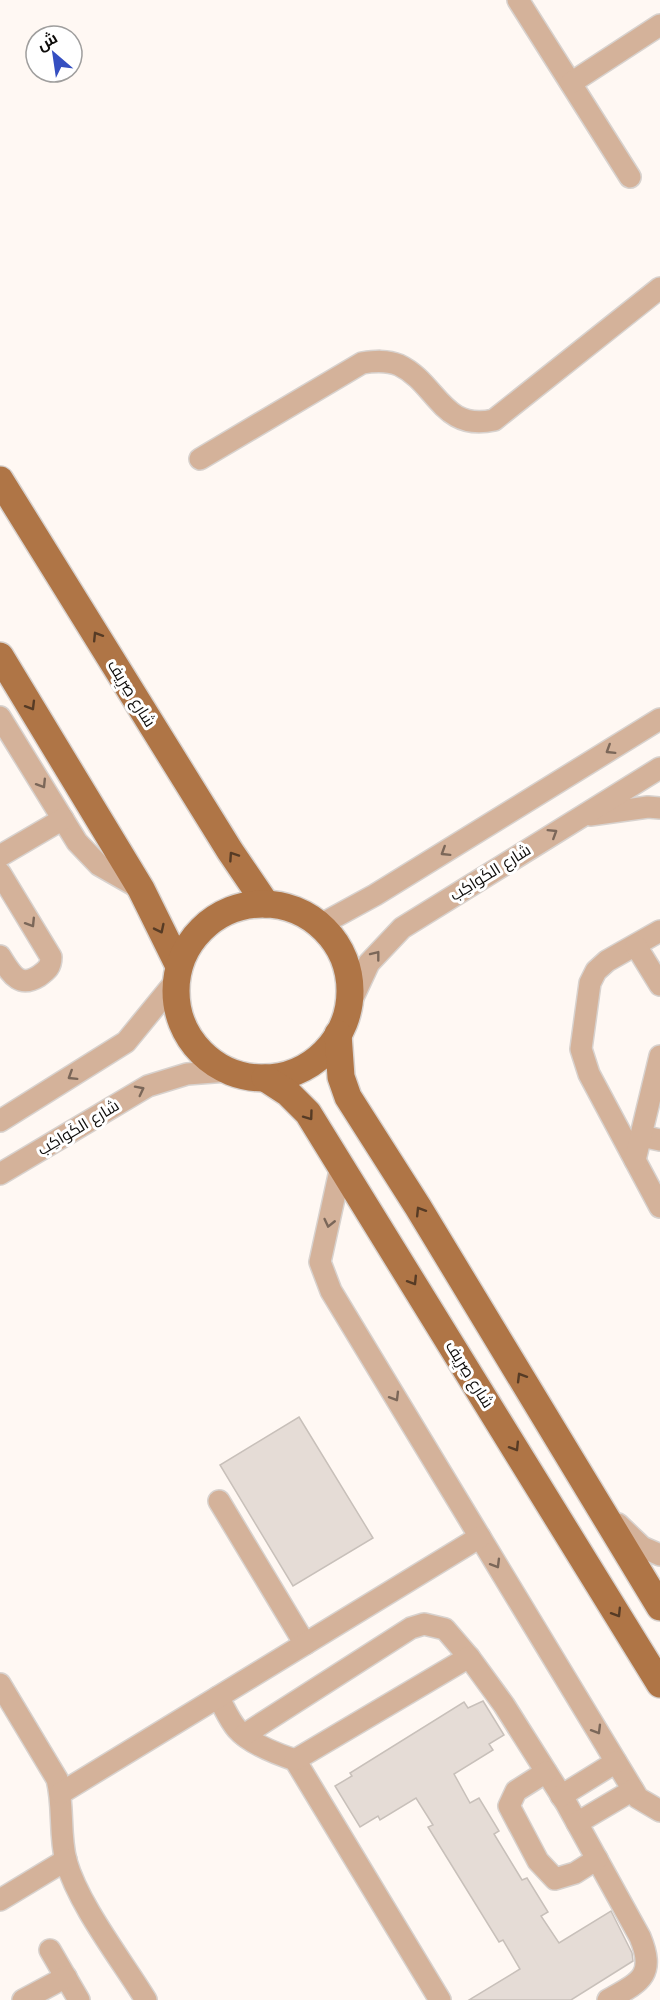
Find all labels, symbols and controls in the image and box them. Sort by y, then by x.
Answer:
north arrow [24,24,84,84]
text: ش [32,26,62,56]
one-way arrow [93,632,104,643]
street label: شارع صِرِيف [102,655,161,731]
one-way arrow [23,700,35,710]
one-way arrow [606,742,616,754]
one-way arrow [34,778,45,789]
one-way arrow [547,829,557,841]
street label: شارع الكَواكِب [445,838,535,906]
one-way arrow [441,845,451,857]
one-way arrow [229,851,240,862]
one-way arrow [23,917,35,927]
one-way arrow [153,922,165,933]
one-way arrow [368,951,379,962]
one-way arrow [68,1069,78,1081]
one-way arrow [134,1086,144,1097]
street label: شارع الكَواكِب [33,1094,123,1161]
one-way arrow [302,1110,313,1121]
one-way arrow [416,1206,427,1217]
one-way arrow [324,1218,337,1228]
one-way arrow [406,1275,418,1285]
street label: شارع صِرِيف [440,1336,499,1412]
one-way arrow [516,1373,528,1383]
one-way arrow [387,1391,399,1401]
one-way arrow [507,1441,519,1451]
one-way arrow [489,1558,500,1568]
one-way arrow [609,1607,621,1617]
one-way arrow [590,1724,602,1734]

